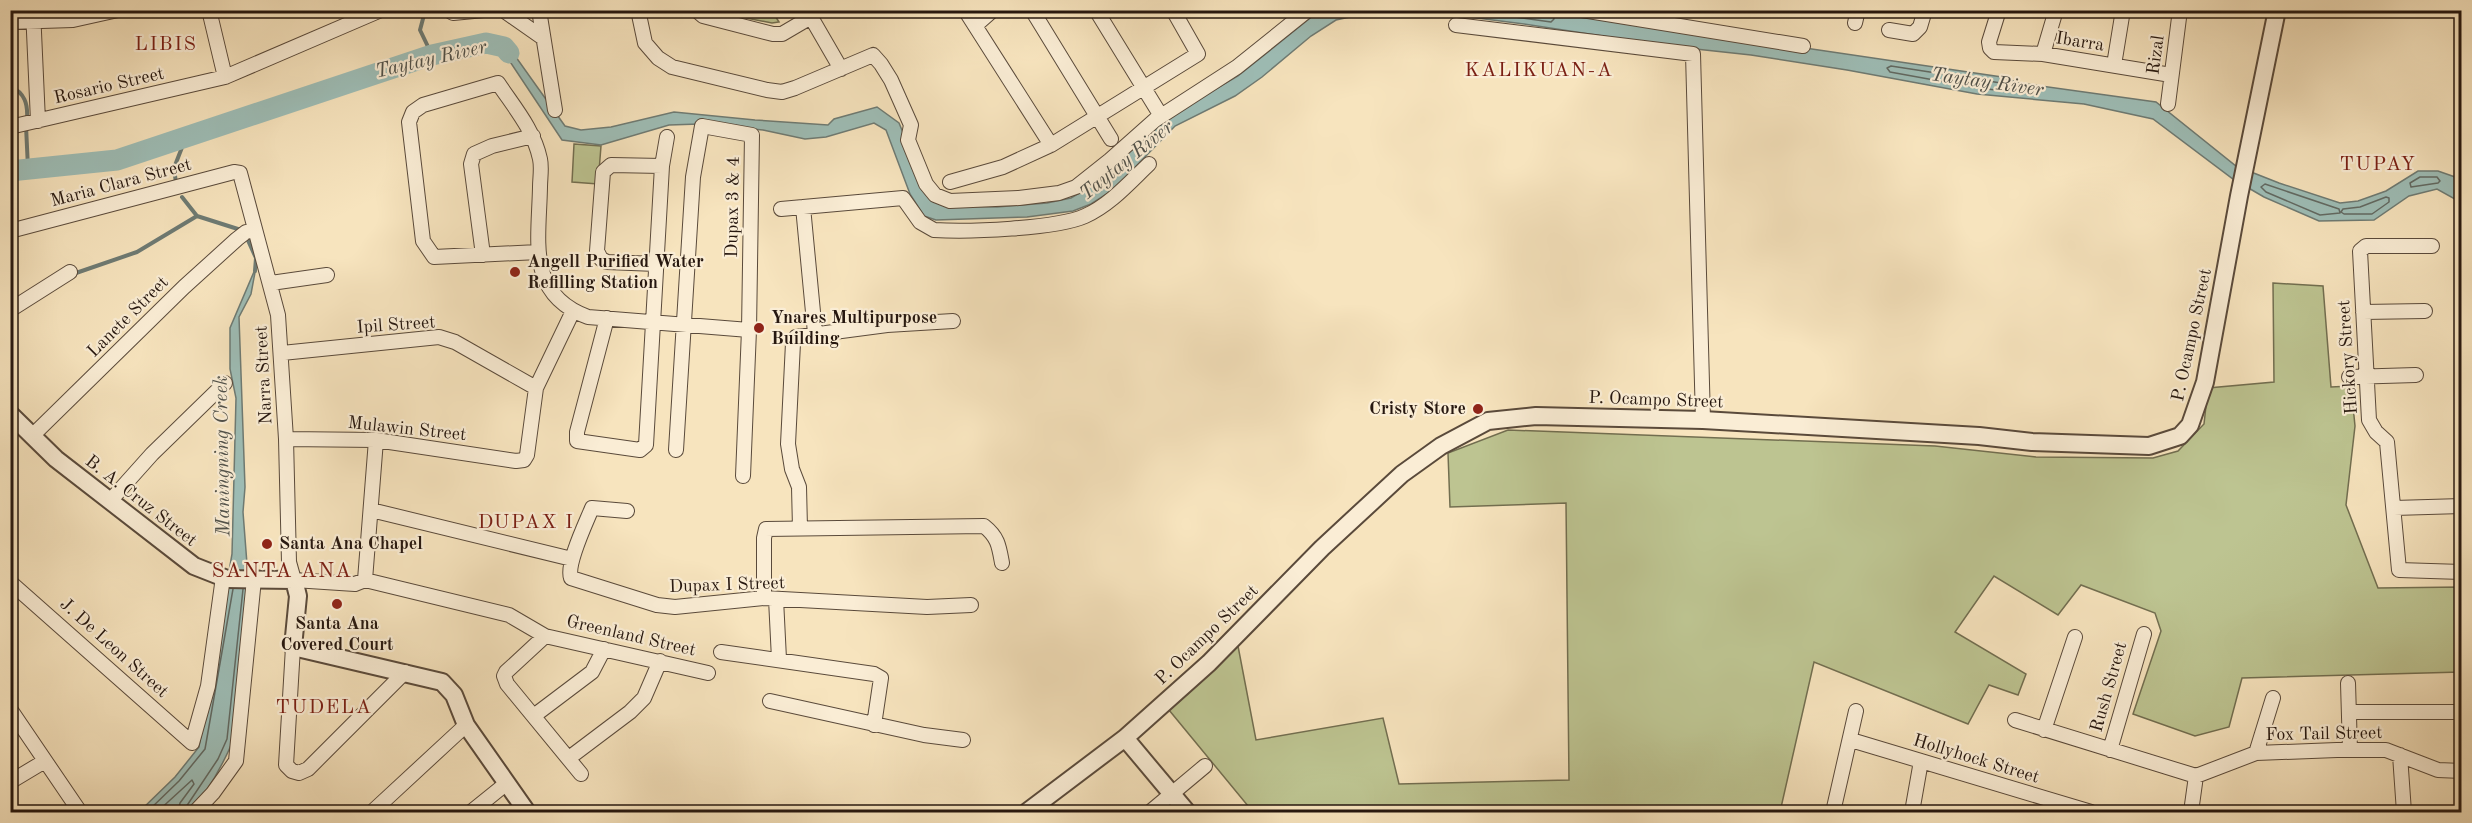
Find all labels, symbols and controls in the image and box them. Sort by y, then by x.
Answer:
street label: Ibarra [2054,29,2106,55]
street label: Rizal [2144,34,2168,76]
district label: LIBIS [135,35,197,55]
water label: Taytay River [373,37,489,83]
district label: KALIKUAN-A [1465,61,1613,81]
street label: Rosario Street [52,65,166,107]
water label: Taytay River [1929,65,2045,101]
water label: Taytay River [1077,117,1178,205]
district label: TUPAY [2340,155,2416,175]
street label: Maria Clara Street [49,156,193,210]
street label: Dupax 3 & 4 [723,156,743,258]
place label: Angell Purified Water Refilling Station [527,253,704,292]
marker: Angell Purified Water Refilling Station [508,265,522,279]
street label: P. Ocampo Street [2169,267,2215,403]
street label: Lanete Street [84,273,172,361]
street label: Hickory Street [2335,299,2361,415]
place label: Ynares Multipurpose Building [771,309,937,348]
street label: Ipil Street [356,313,436,337]
marker: Ynares Multipurpose Building [752,321,766,335]
street label: Narra Street [252,325,276,425]
water label: Maningning Creek [212,375,234,538]
street label: P. Ocampo Street [1588,389,1724,411]
place label: Cristy Store [1369,400,1466,418]
marker: Cristy Store [1471,402,1485,416]
street label: Mulawin Street [347,414,467,444]
street label: B. A. Cruz Street [82,452,200,550]
district label: DUPAX I [478,513,574,533]
place label: Santa Ana Chapel [279,535,423,553]
marker: Santa Ana Chapel [260,537,274,551]
district label: SANTA ANA [211,561,353,582]
street label: Dupax I Street [669,574,785,596]
street label: P. Ocampo Street [1152,582,1262,688]
street label: J. De Leon Street [56,595,172,701]
marker: Santa Ana Covered Court [330,597,344,611]
street label: Greenland Street [565,612,697,660]
place label: Santa Ana Covered Court [280,615,394,654]
street label: Rush Street [2088,640,2130,734]
district label: TUDELA [276,698,372,718]
street label: Fox Tail Street [2265,724,2383,744]
street label: Hollyhock Street [1911,731,2041,787]

